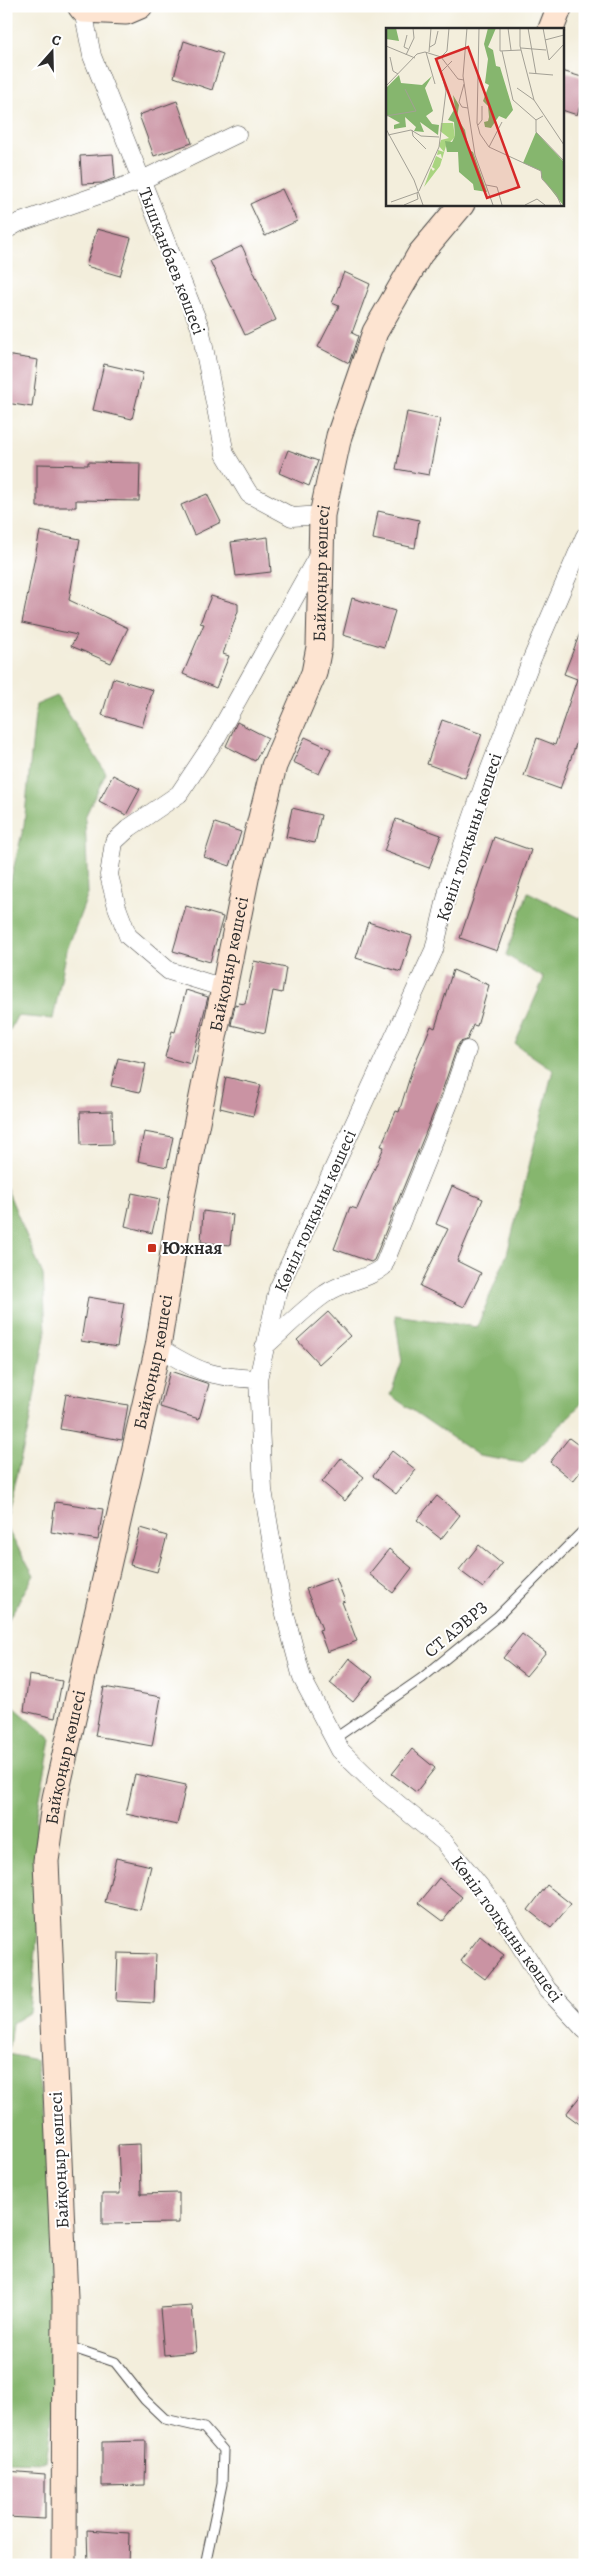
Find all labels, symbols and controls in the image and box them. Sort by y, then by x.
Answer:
north arrow [28,28,78,78]
inset map [386,28,564,205]
text: С [49,30,64,51]
street label: Тышқанбаев көшесі [133,184,211,338]
street label: Байқоңыр көшесі [307,502,336,642]
street label: Көніл толқыны көшесі [430,750,508,924]
street label: Байқоңыр көшесі [203,895,254,1034]
street label: Көніл толқыны көшесі [268,1126,362,1296]
place label: Южная [162,1236,222,1260]
marker: Южная [146,1242,158,1254]
street label: Байқоңыр көшесі [128,1293,178,1432]
street label: СТ АЭВРЗ [419,1595,493,1663]
street label: Байқоңыр көшесі [39,1687,91,1826]
street label: Көніл толқыны көшесі [446,1851,568,2007]
street label: Байқоңыр көшесі [43,2091,75,2229]

